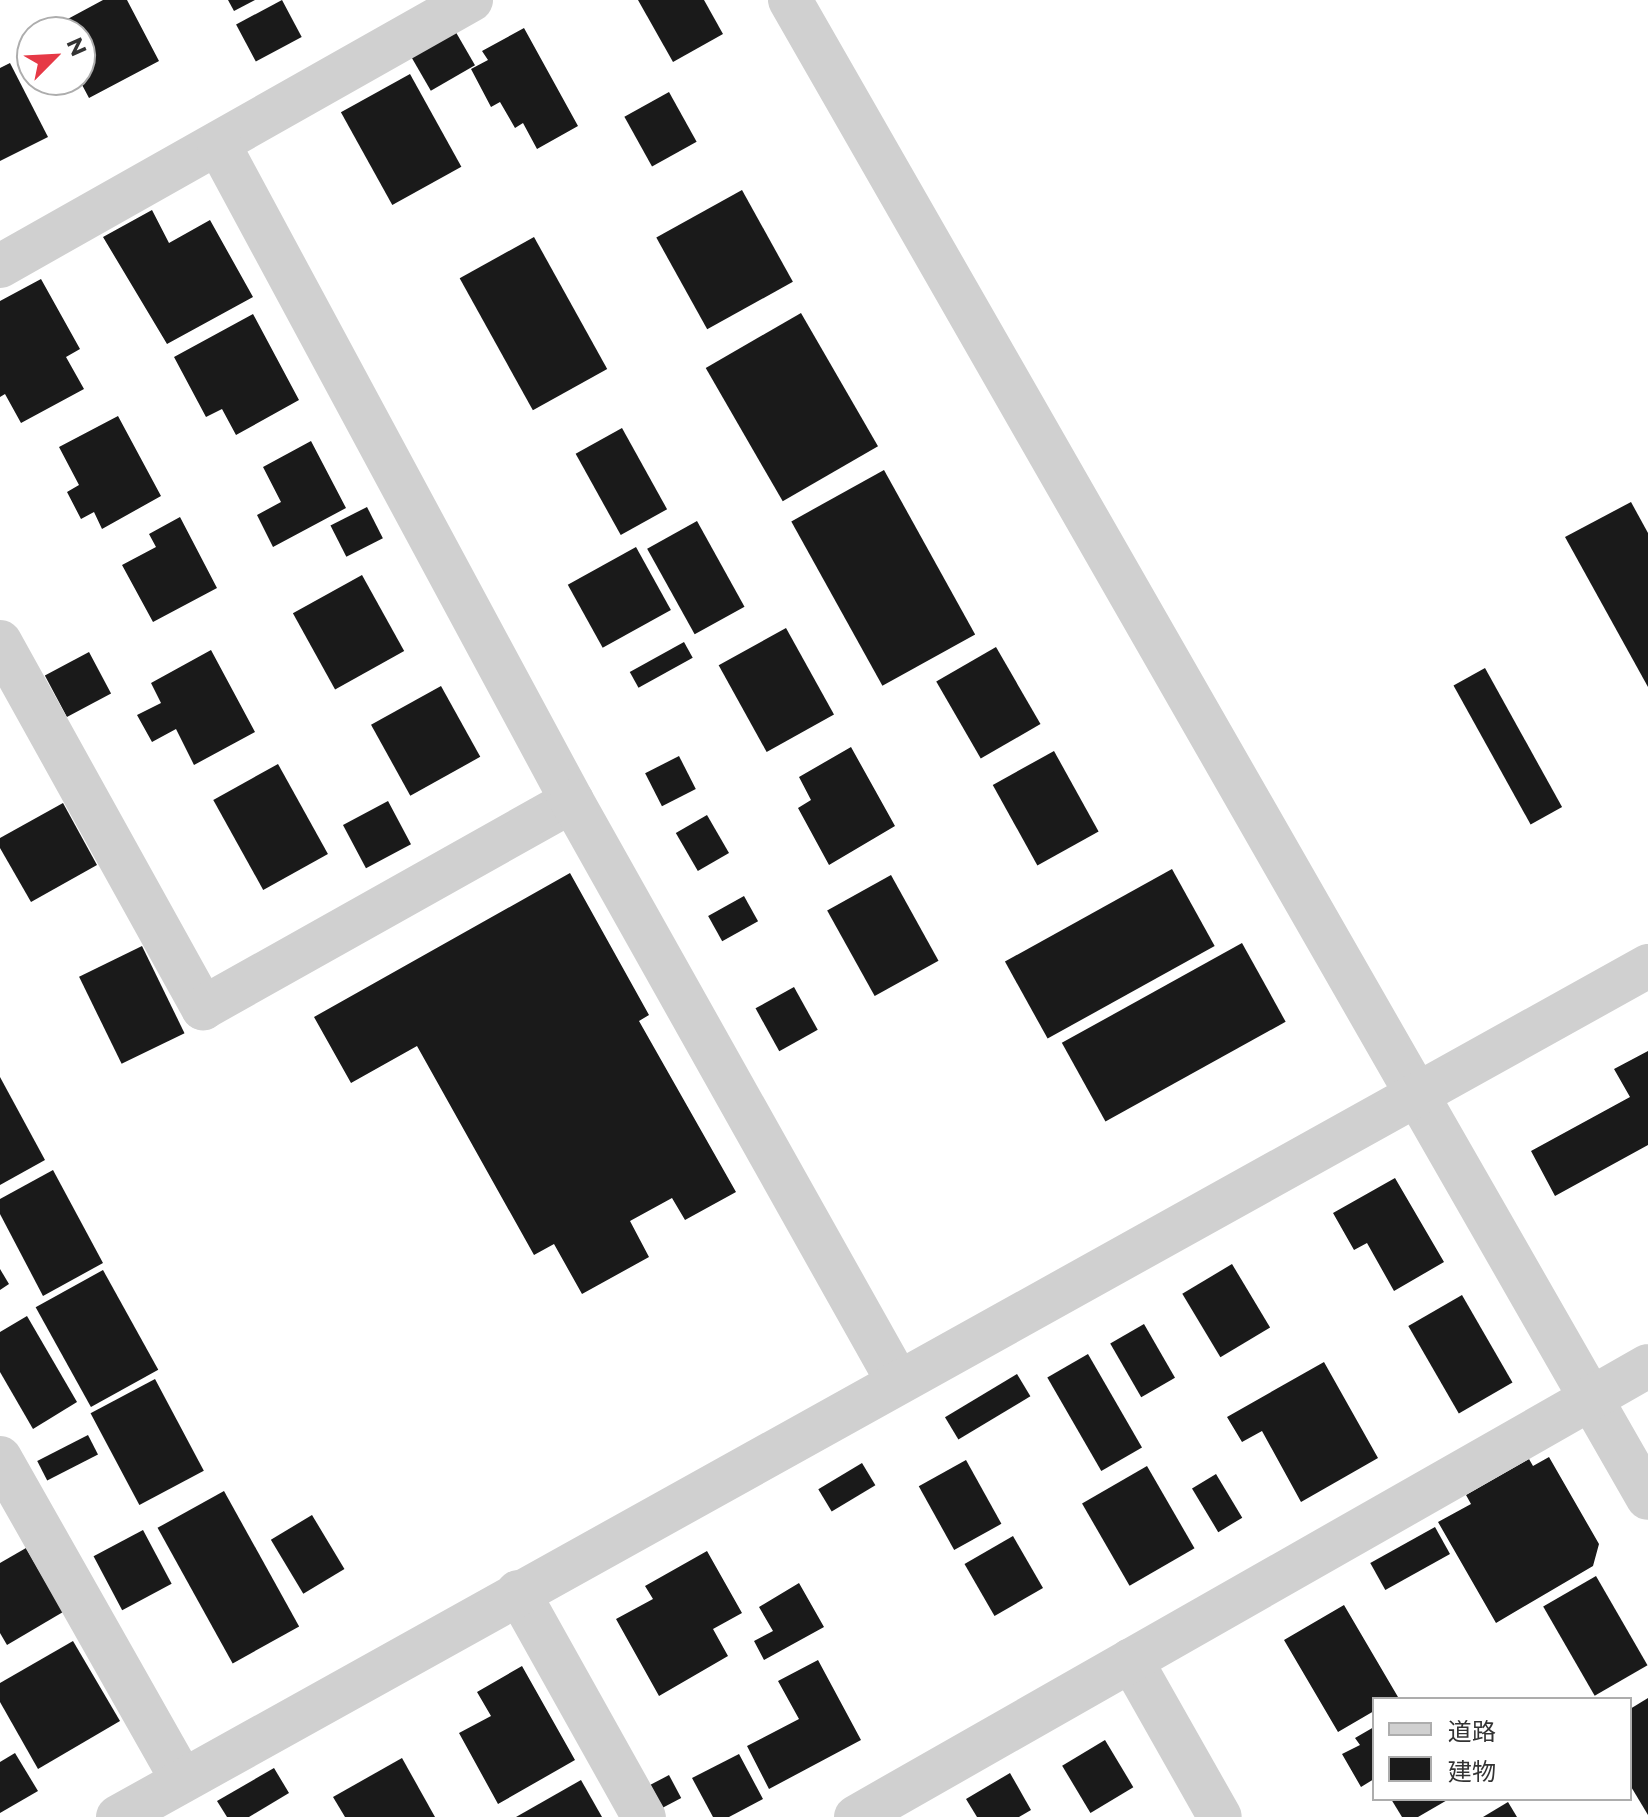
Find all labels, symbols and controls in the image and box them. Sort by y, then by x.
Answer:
north arrow [16,16,96,96]
text: N [61,33,93,60]
legend [1372,1697,1632,1801]
text: 道路 [1448,1717,1496,1746]
text: 建物 [1448,1757,1496,1786]

